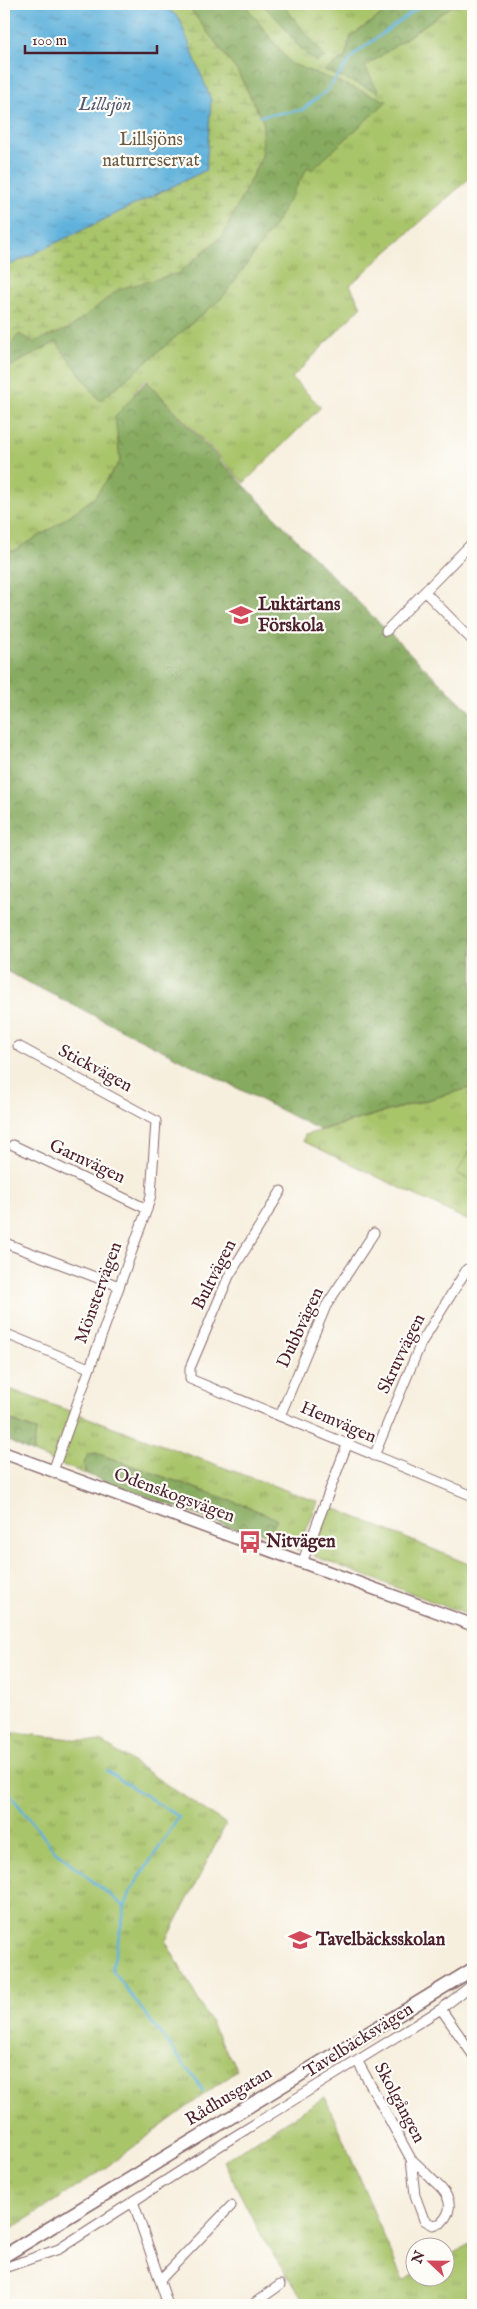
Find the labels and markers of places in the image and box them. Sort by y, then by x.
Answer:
place label: Luktärtans Förskola [258,594,341,638]
school or university icon: Luktärtans Förskola [228,602,254,628]
bus stop icon: Nitvägen [237,1529,263,1555]
place label: Nitvägen [265,1531,336,1554]
school or university icon: Tavelbäcksskolan [287,1927,313,1953]
place label: Tavelbäcksskolan [315,1929,446,1952]

